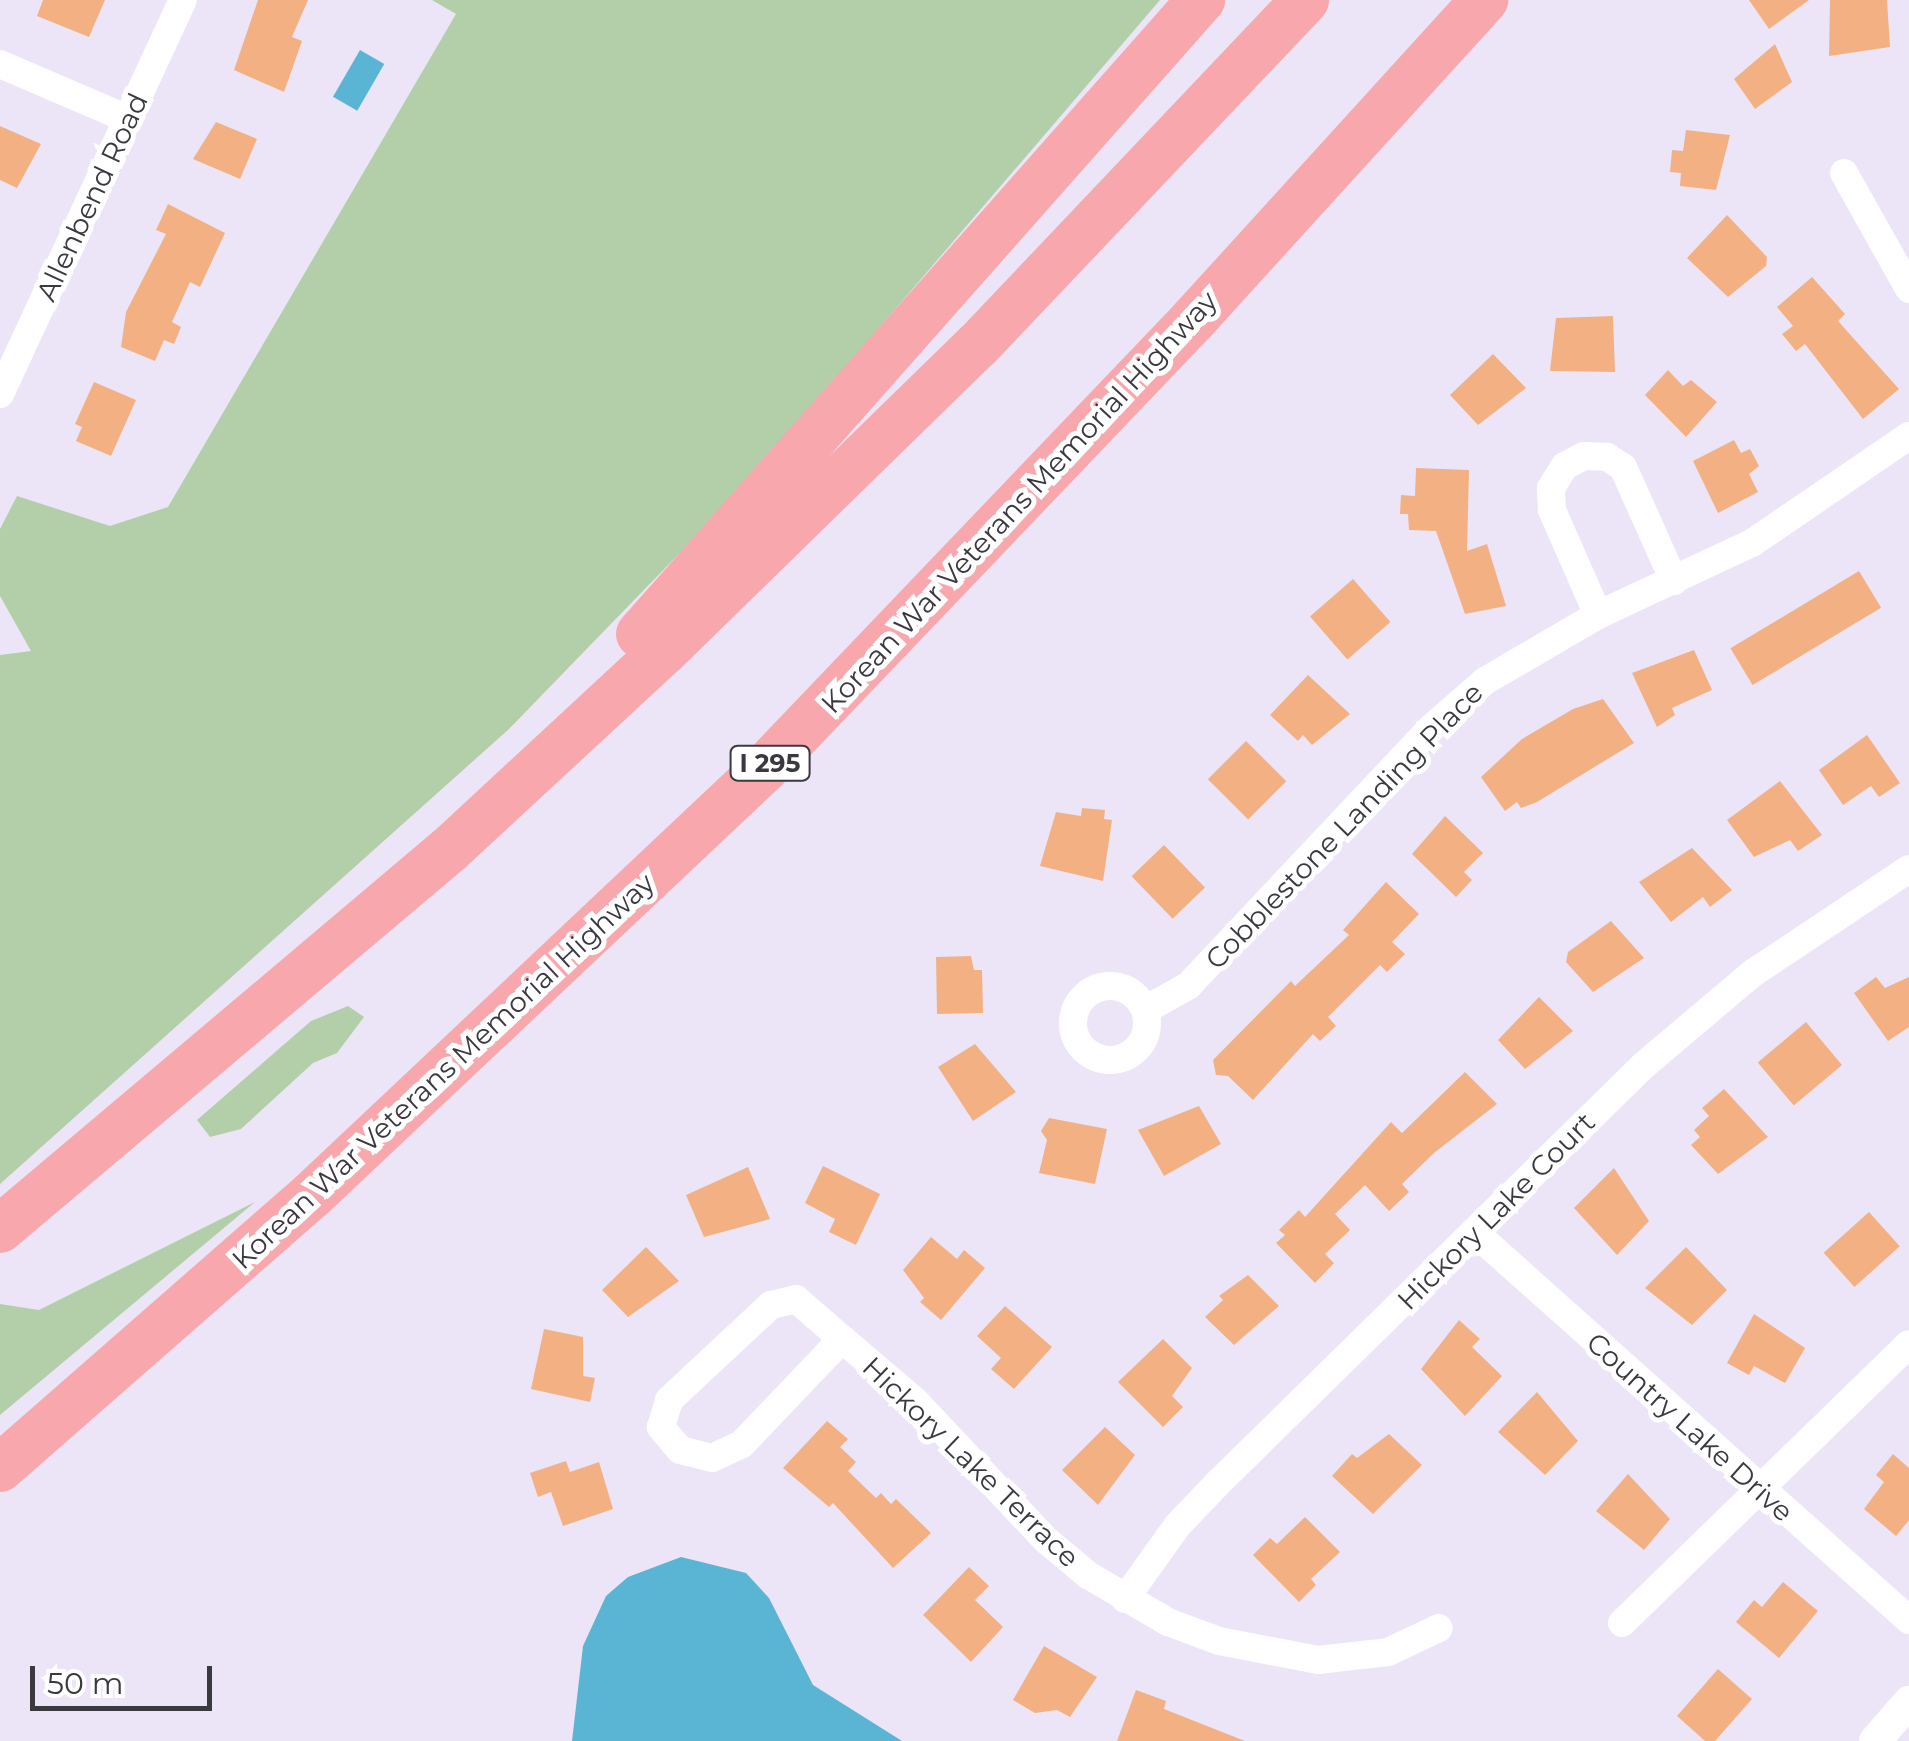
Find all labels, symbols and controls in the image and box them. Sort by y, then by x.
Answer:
street label: Allenbend Road [29,88,155,306]
street label: Korean War Veterans Memorial Highway [814,284,1224,720]
street label: Cobblestone Landing Place [1198,676,1490,976]
road number: I 295 [728,743,812,783]
street label: Korean War Veterans Memorial Highway [225,866,661,1276]
street label: Hickory Lake Court [1390,1105,1602,1317]
street label: Country Lake Drive [1580,1325,1800,1529]
street label: Hickory Lake Terrace [856,1350,1086,1574]
scale bar [35,1646,218,1708]
text: 50 m [47,1665,124,1702]

